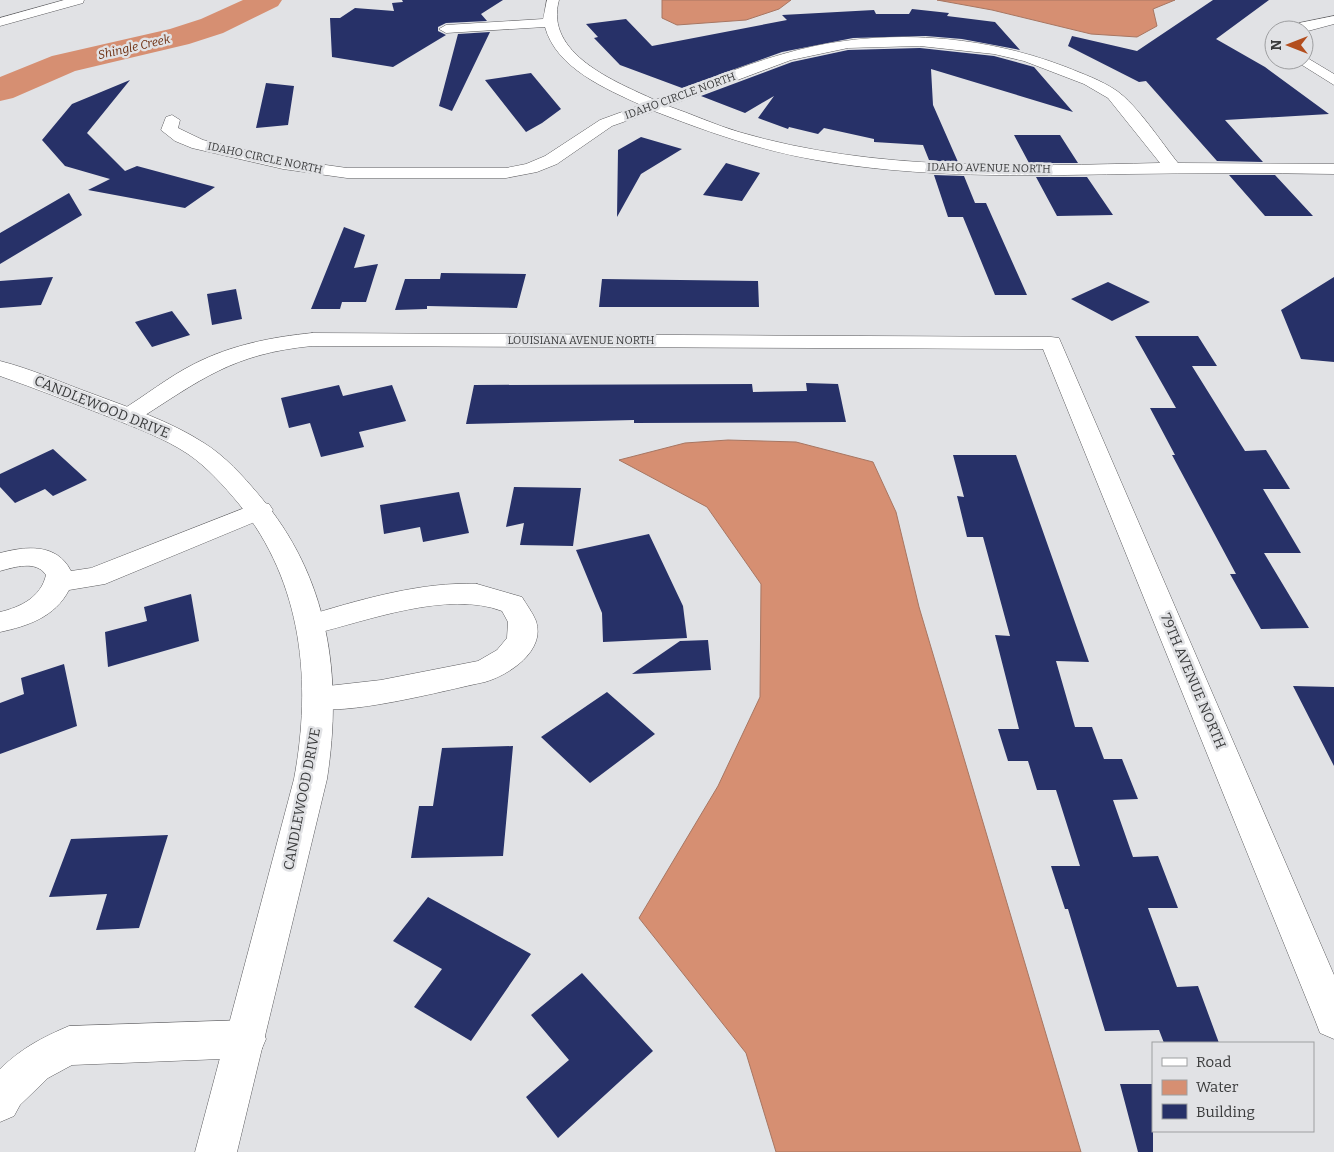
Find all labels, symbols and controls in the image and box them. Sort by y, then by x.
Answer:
north arrow [1264,20,1314,70]
water label: Shingle Creek [97,32,172,62]
text: N [1268,39,1285,50]
street label: IDAHO CIRCLE NORTH [623,70,737,122]
street label: IDAHO CIRCLE NORTH [206,139,324,177]
street label: IDAHO AVENUE NORTH [927,160,1051,176]
street label: LOUISIANA AVENUE NORTH [507,334,655,347]
street label: CANDLEWOOD DRIVE [32,372,172,442]
street label: 79TH AVENUE NORTH [1157,611,1229,751]
street label: CANDLEWOOD DRIVE [280,726,324,872]
legend [1152,1042,1314,1132]
text: Road [1196,1053,1231,1071]
text: Water [1196,1078,1239,1096]
text: Building [1196,1103,1255,1121]

